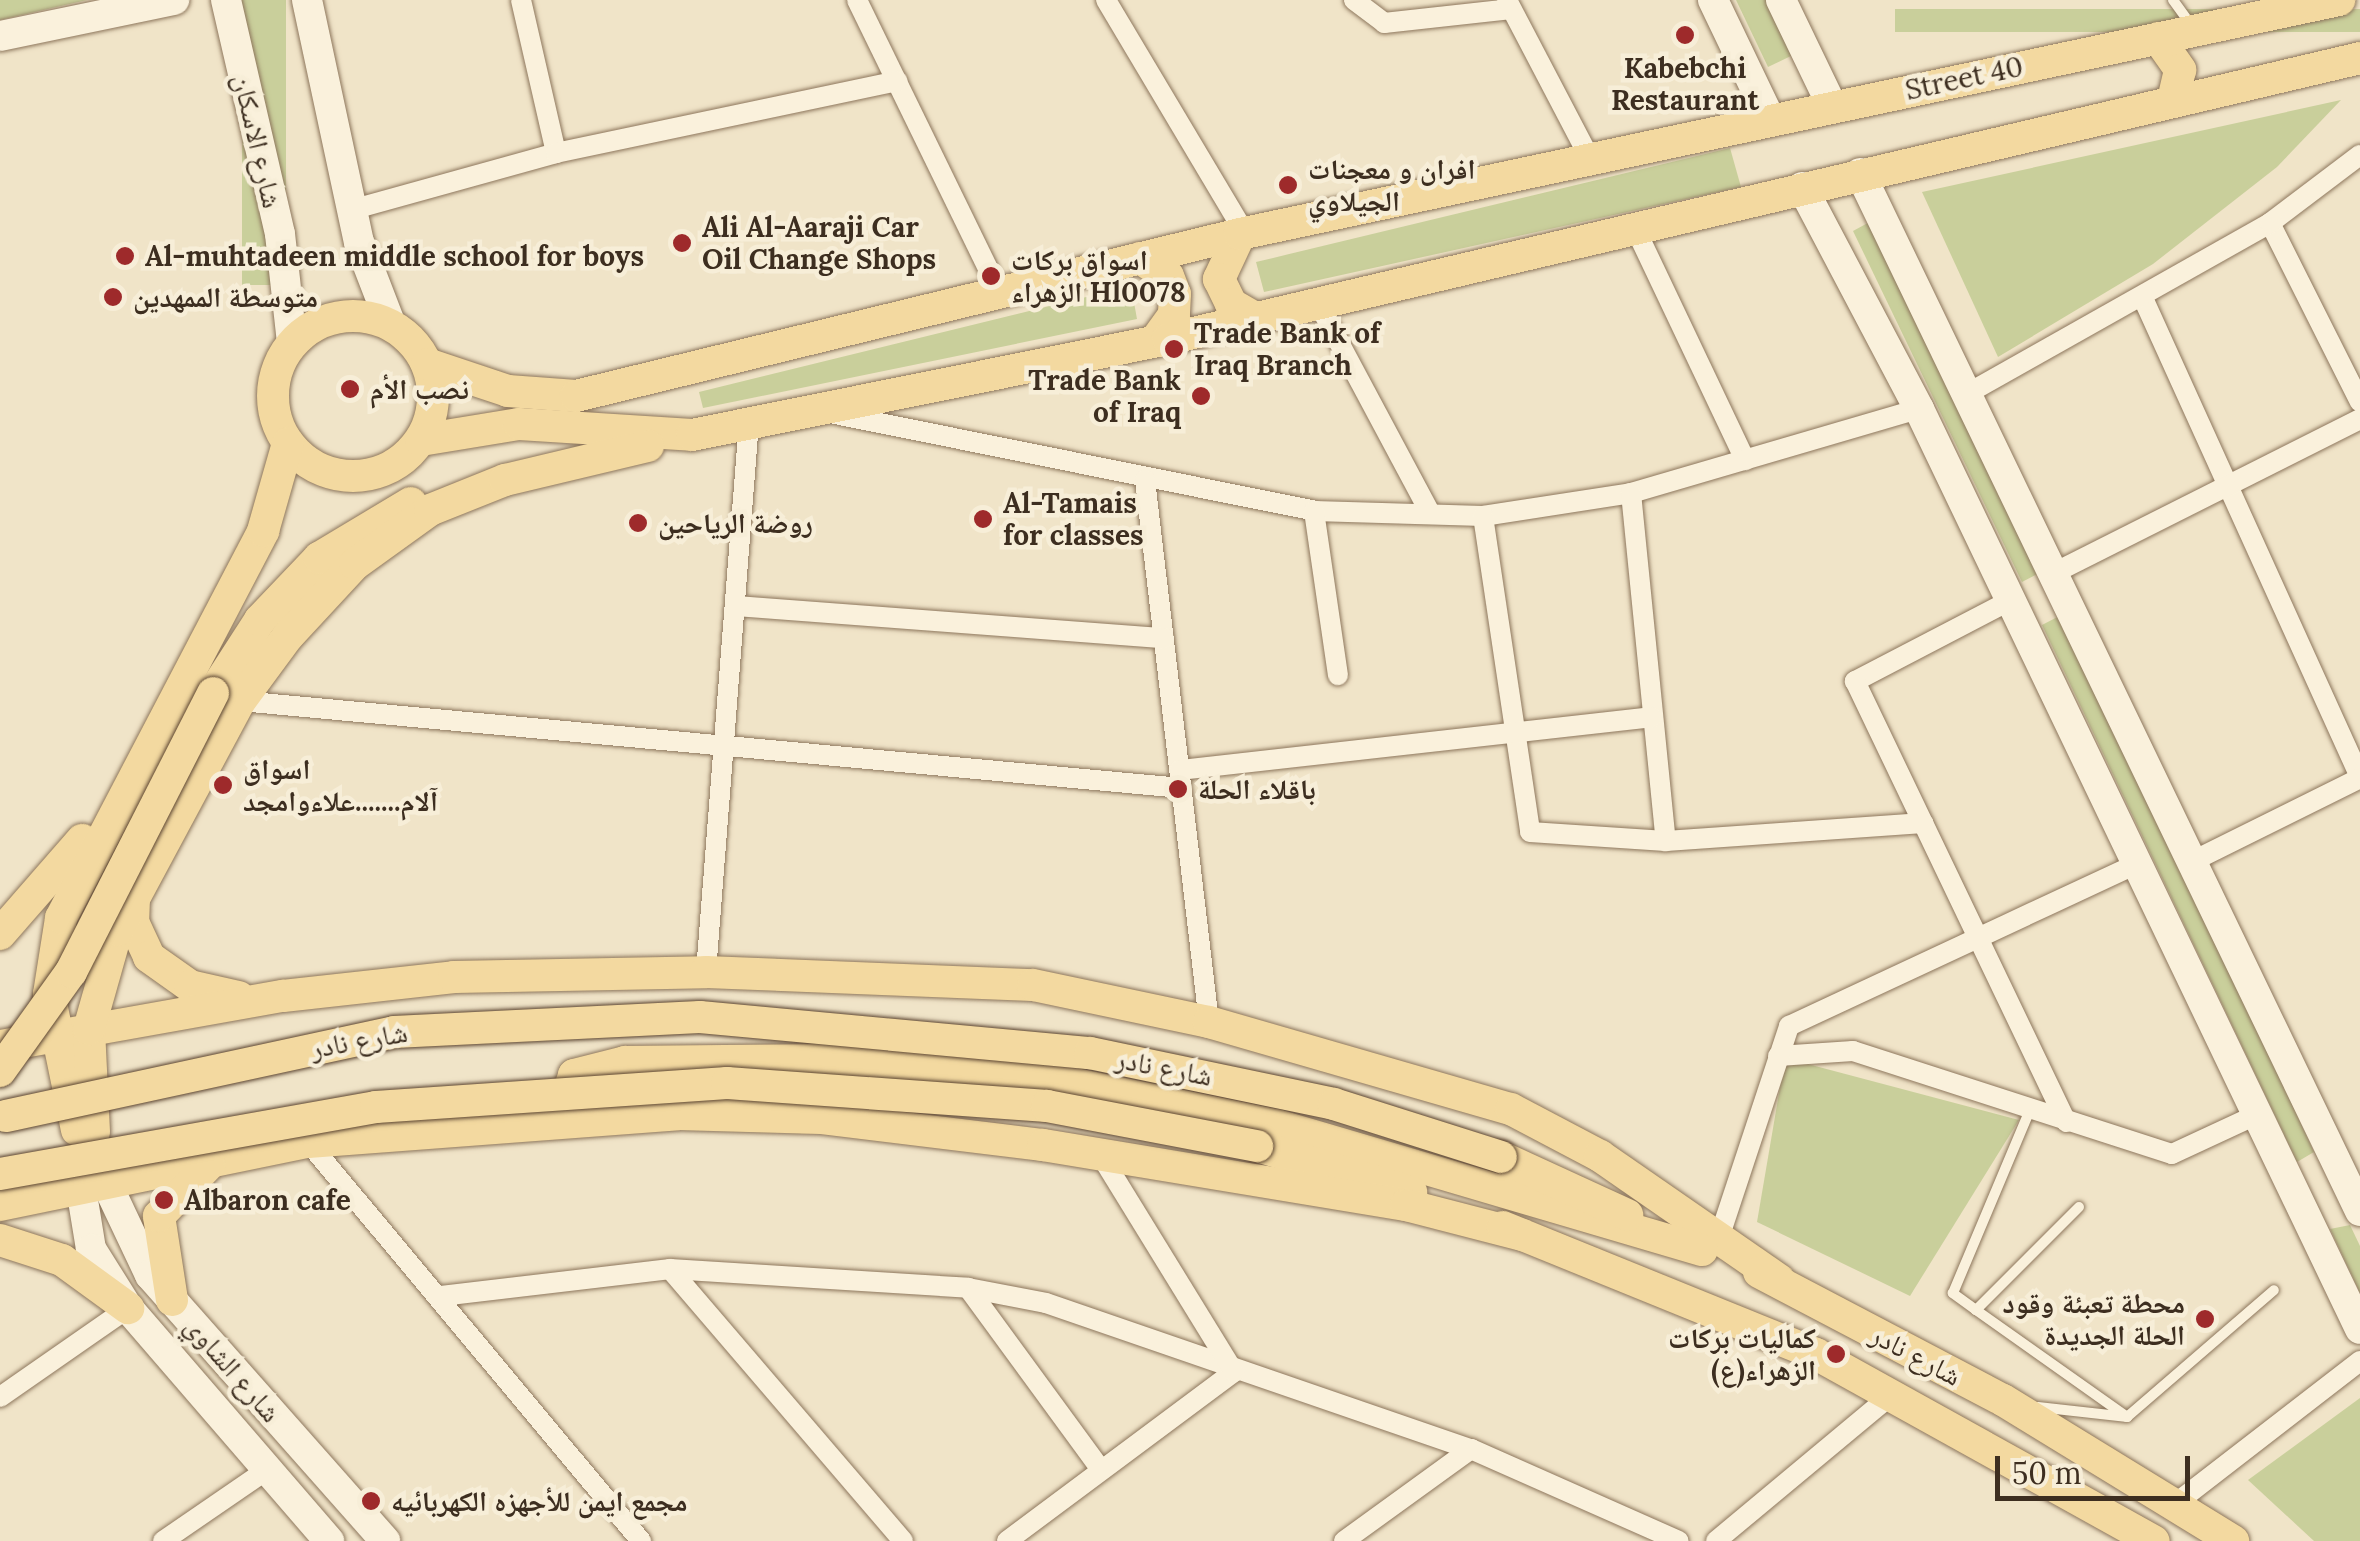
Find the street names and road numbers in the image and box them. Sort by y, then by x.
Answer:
street label: Street 40 [1902,49,2026,107]
street label: شارع الاسكان [226,71,290,211]
street label: شارع نادر [308,1015,410,1065]
street label: شارع نادر [1113,1041,1215,1093]
street label: شارع الشاوي [178,1309,288,1429]
street label: شارع نادر [1865,1317,1967,1393]

